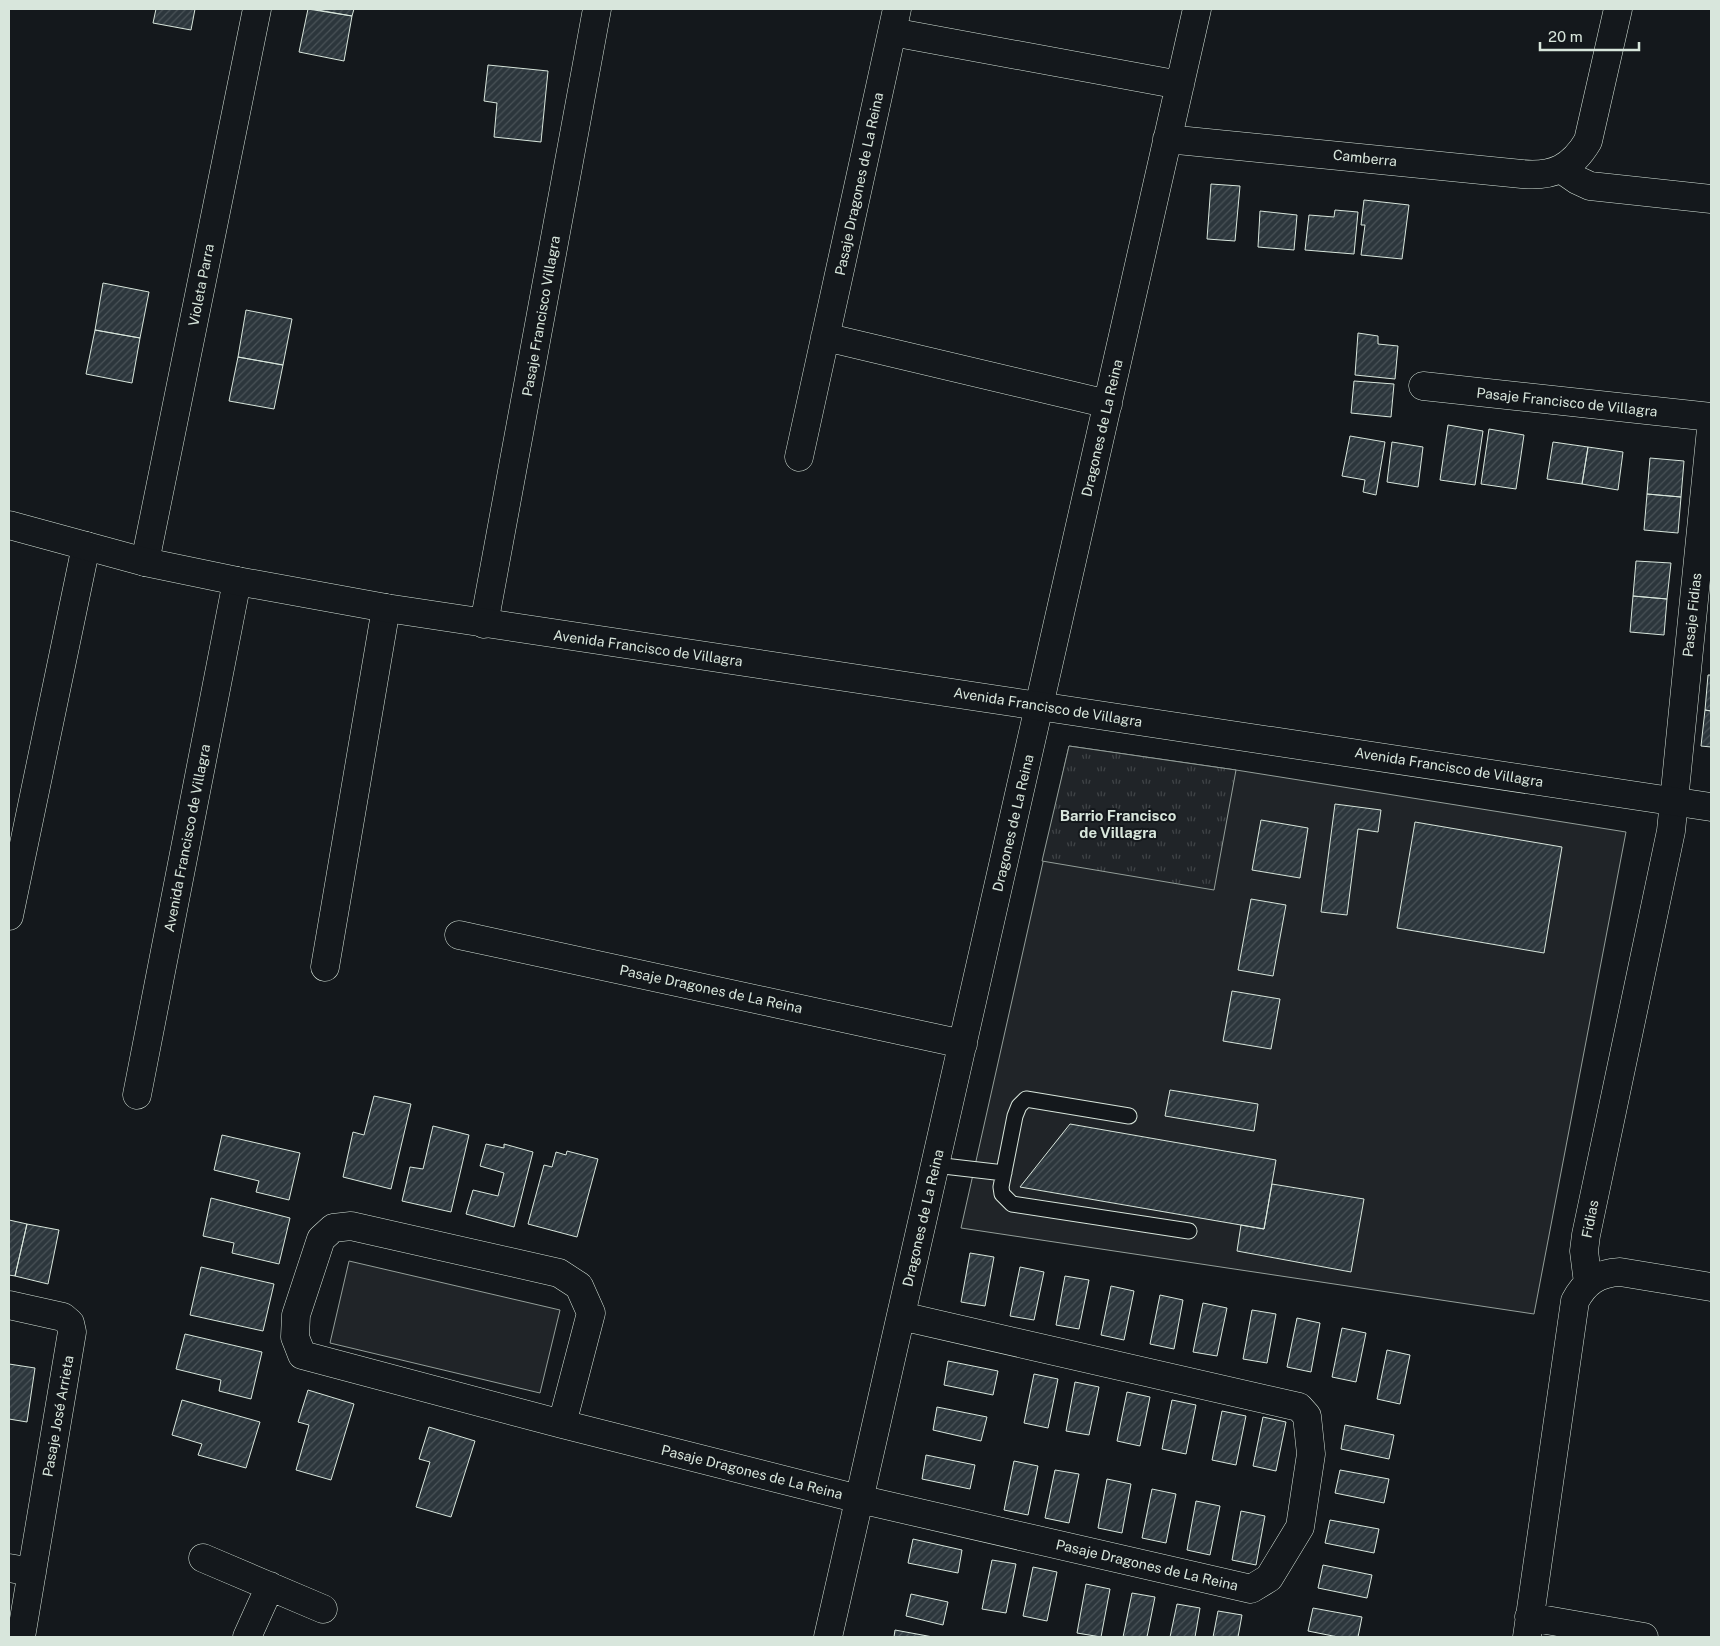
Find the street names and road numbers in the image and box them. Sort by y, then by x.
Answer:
street label: Pasaje Dragones de La Reina [832,91,886,277]
street label: Camberra [1332,147,1398,169]
street label: Pasaje Francisco Villagra [519,234,563,398]
street label: Violeta Parra [185,242,217,328]
street label: Dragones de La Reina [1078,358,1126,498]
street label: Pasaje Francisco de Villagra [1476,385,1658,419]
street label: Pasaje Fidias [1680,572,1704,658]
street label: Avenida Francisco de Villagra [552,627,744,669]
street label: Avenida Francisco de Villagra [952,684,1144,730]
street label: Avenida Francisco de Villagra [161,743,213,933]
street label: Avenida Francisco de Villagra [1353,744,1545,790]
street label: Dragones de La Reina [989,753,1037,893]
street label: Pasaje Dragones de La Reina [618,962,804,1016]
street label: Dragones de La Reina [899,1148,947,1288]
street label: Fidias [1578,1199,1602,1239]
street label: Pasaje José Arrieta [39,1354,77,1478]
street label: Pasaje Dragones de La Reina [660,1442,844,1502]
street label: Pasaje Dragones de La Reina [1054,1536,1240,1594]

